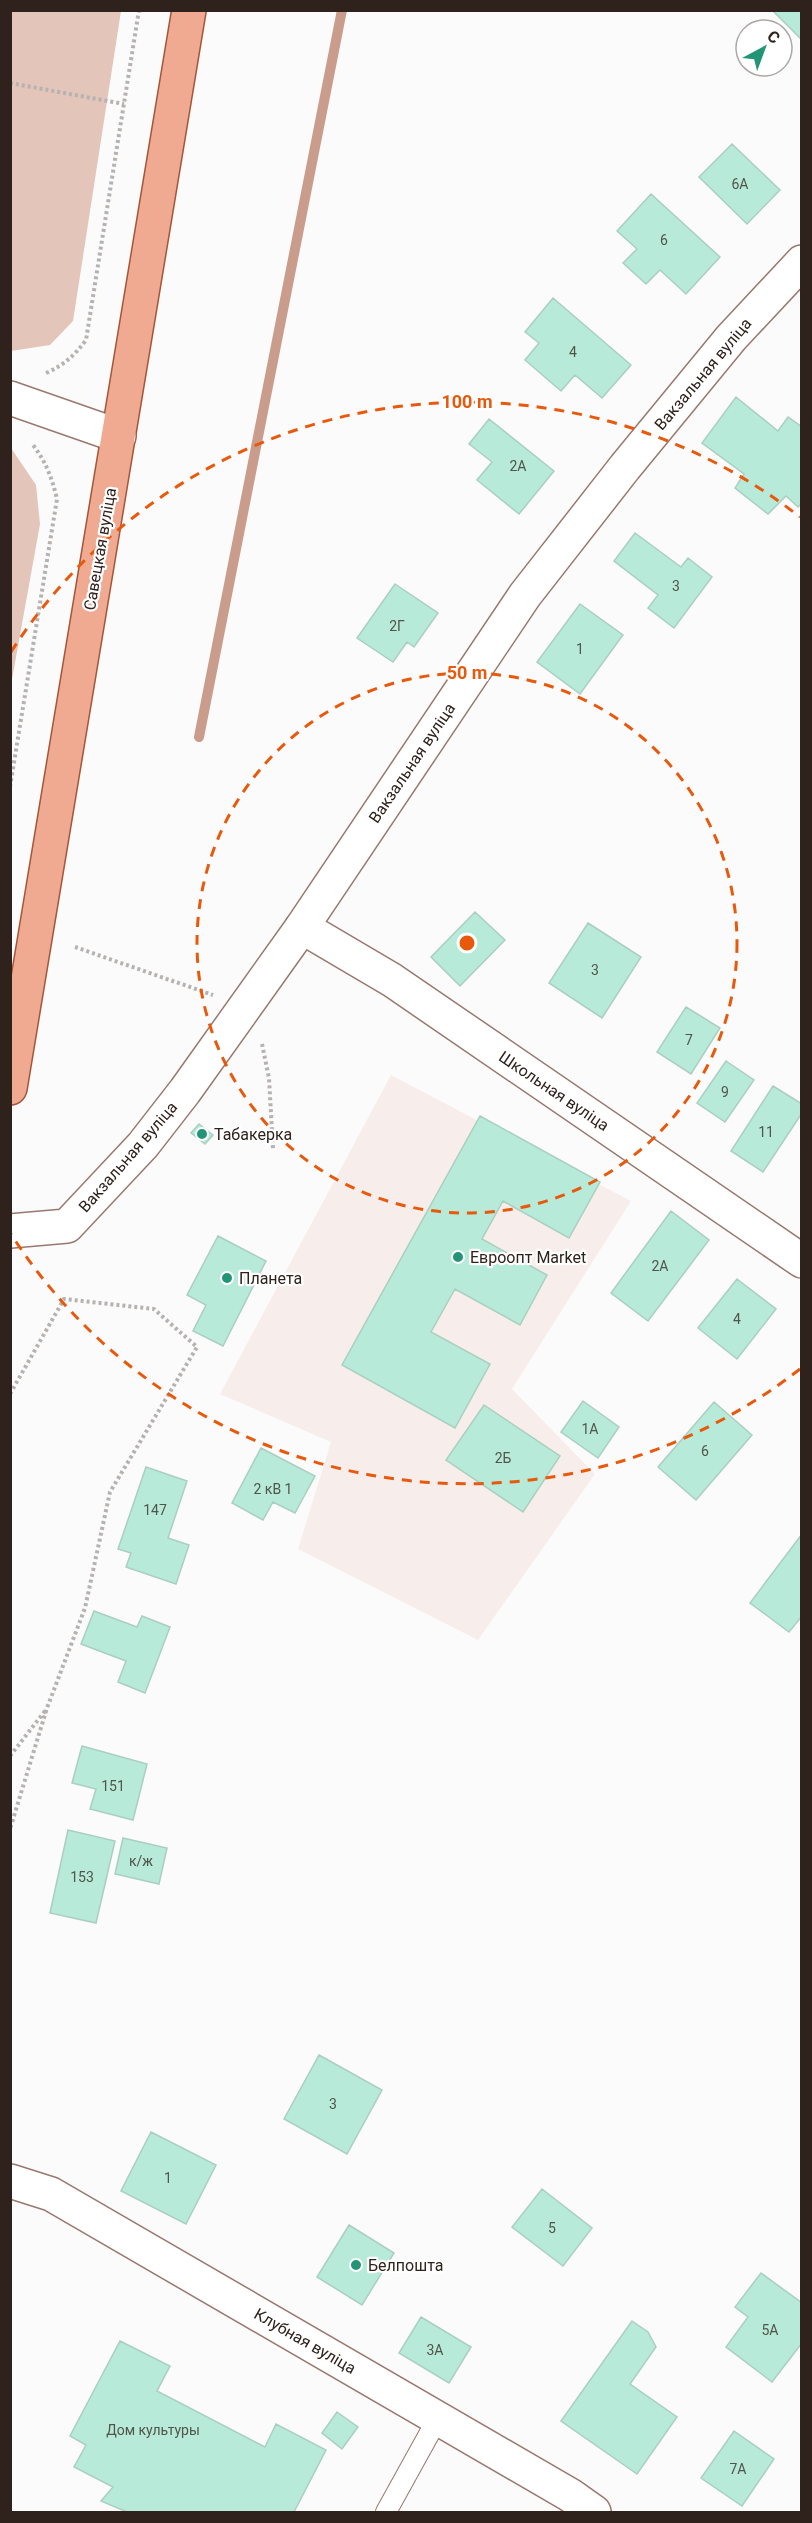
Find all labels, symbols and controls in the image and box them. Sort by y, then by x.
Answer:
north arrow [734,18,794,78]
text: С [763,26,784,48]
house number: 6А [731,176,749,192]
house number: 6 [660,232,668,248]
street label: Вакзальная вуліца [651,314,755,434]
house number: 4 [569,344,577,360]
text: 100 m [441,391,493,412]
house number: 2А [509,458,527,474]
street label: Савецкая вуліца [80,486,120,612]
house number: 3 [672,578,680,594]
house number: 2Г [389,618,405,634]
house number: 1 [576,641,584,657]
text: 50 m [447,662,487,683]
street label: Вакзальная вуліца [365,699,459,827]
centre of rings [457,933,477,953]
house number: 3 [591,962,599,978]
house number: 7 [685,1032,693,1048]
street label: Школьная вуліца [495,1047,613,1135]
house number: 9 [721,1084,729,1100]
street label: Вакзальная вуліца [75,1098,181,1216]
house number: 11 [758,1124,774,1140]
place label: Табакерка [214,1125,292,1144]
marker: Табакерка [195,1127,209,1141]
place label: Евроопт Market [470,1248,586,1267]
marker: Евроопт Market [451,1250,465,1264]
house number: 2А [651,1258,669,1274]
place label: Планета [239,1269,302,1288]
marker: Планета [220,1271,234,1285]
house number: 4 [733,1311,741,1327]
house number: 1А [581,1421,599,1437]
house number: 6 [701,1443,709,1459]
house number: 2Б [495,1450,512,1466]
house number: 2 кВ 1 [254,1481,292,1497]
house number: 147 [143,1502,167,1518]
house number: 151 [101,1778,125,1794]
house number: к/ж [129,1853,153,1869]
house number: 153 [70,1869,94,1885]
house number: 3 [329,2096,337,2112]
house number: 1 [164,2170,172,2186]
house number: 5 [548,2220,556,2236]
place label: Белпошта [368,2256,443,2275]
marker: Белпошта [349,2258,363,2272]
street label: Клубная вуліца [251,2304,359,2378]
house number: 5А [761,2322,779,2338]
house number: 3А [426,2342,444,2358]
house number: Дом культуры [106,2422,200,2438]
house number: 7А [729,2461,747,2477]

